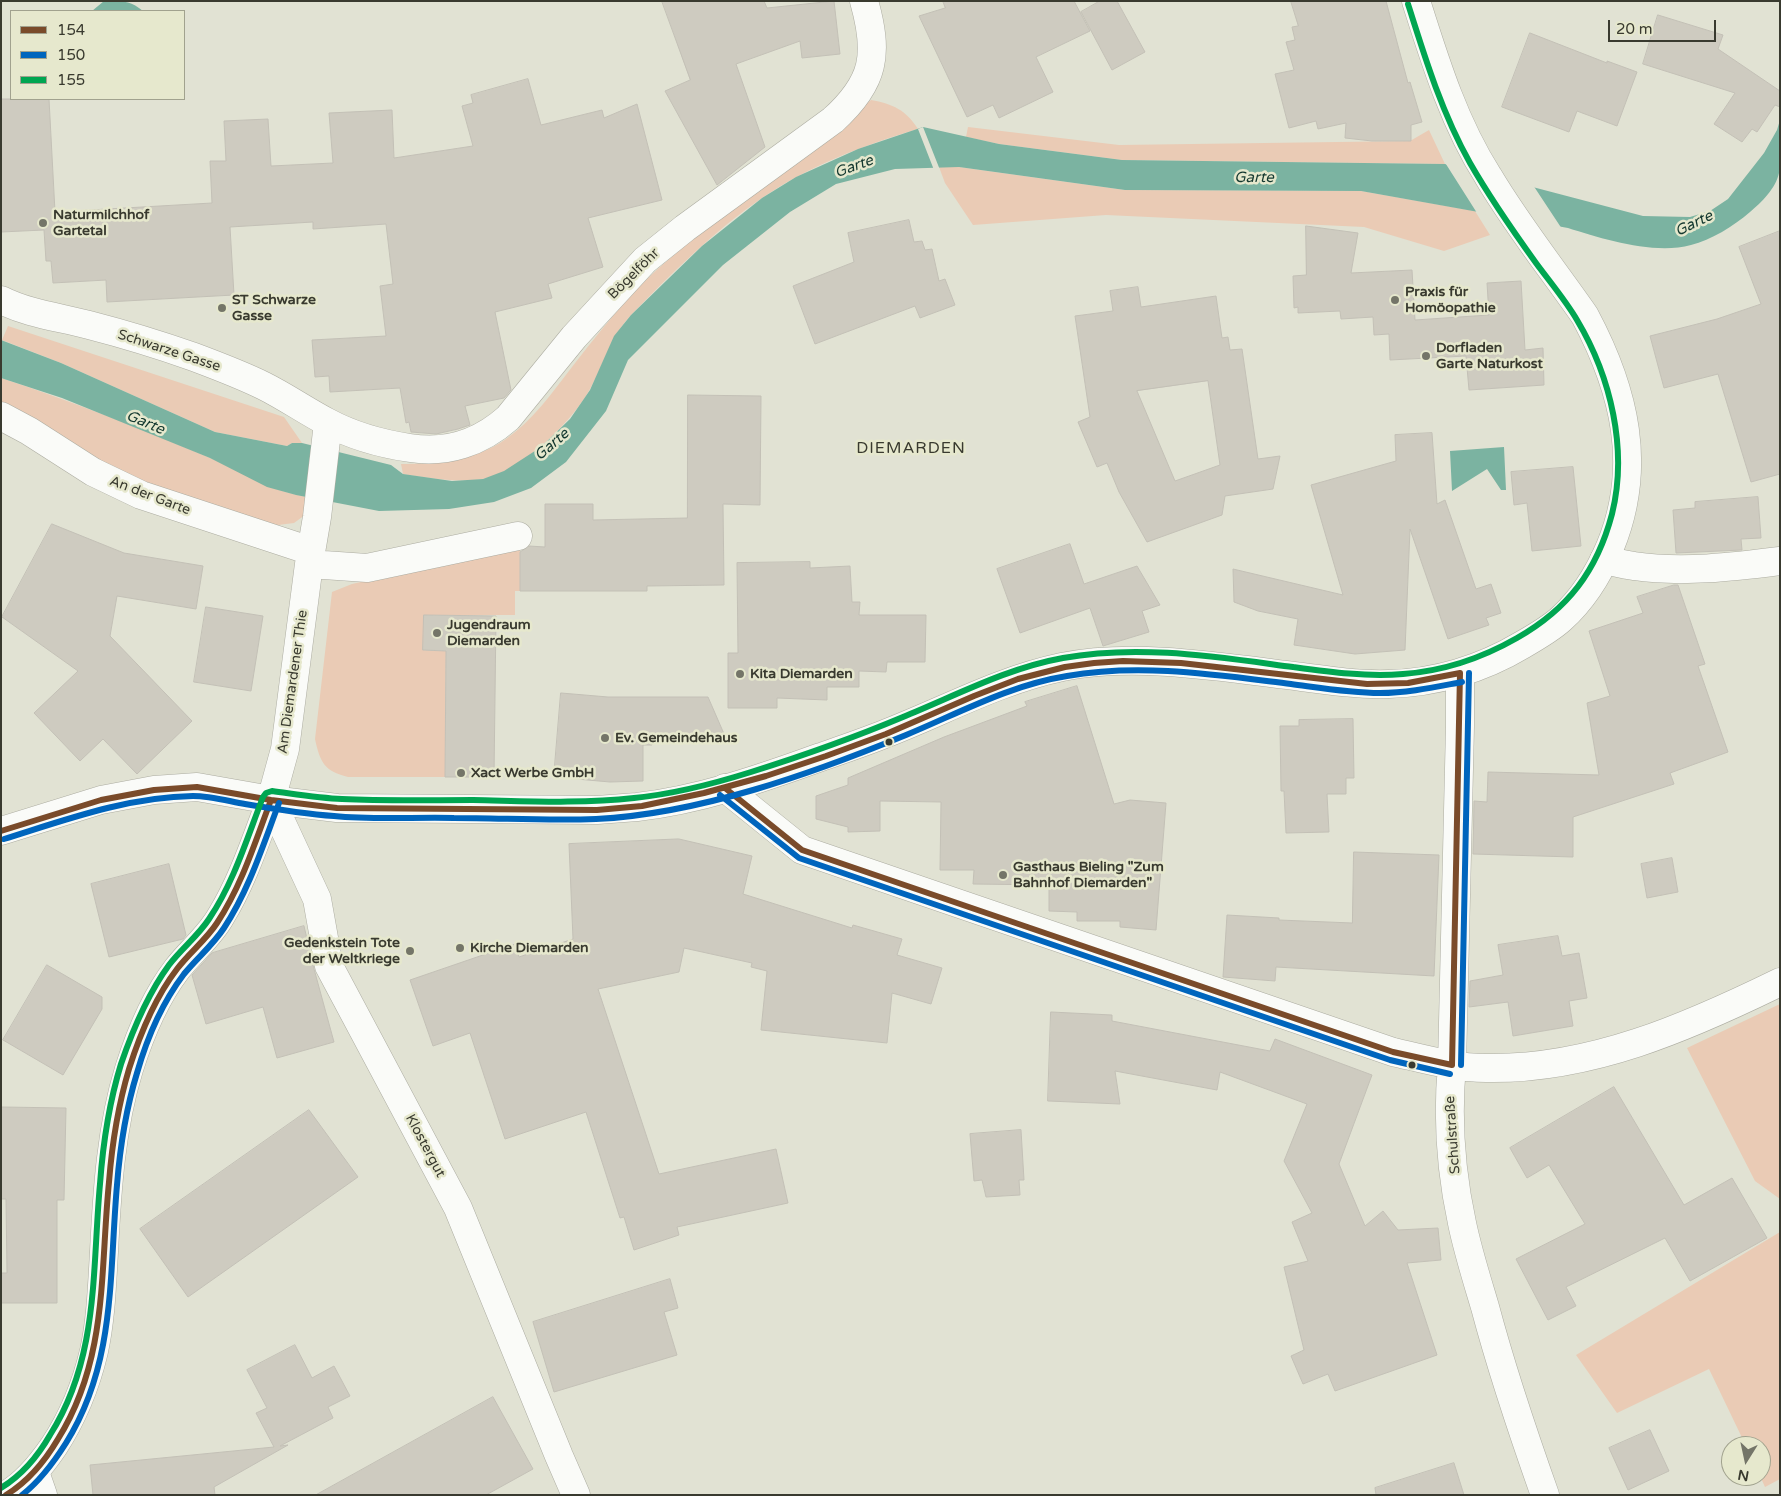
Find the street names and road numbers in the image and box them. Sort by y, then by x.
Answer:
street label: Bögelföhr [605,245,663,303]
street label: Schwarze Gasse [115,326,223,376]
street label: An der Garte [107,473,193,519]
street label: Am Diemardener Thie [275,609,311,755]
street label: Schulstraße [1442,1095,1464,1175]
street label: Klostergut [401,1112,449,1180]

